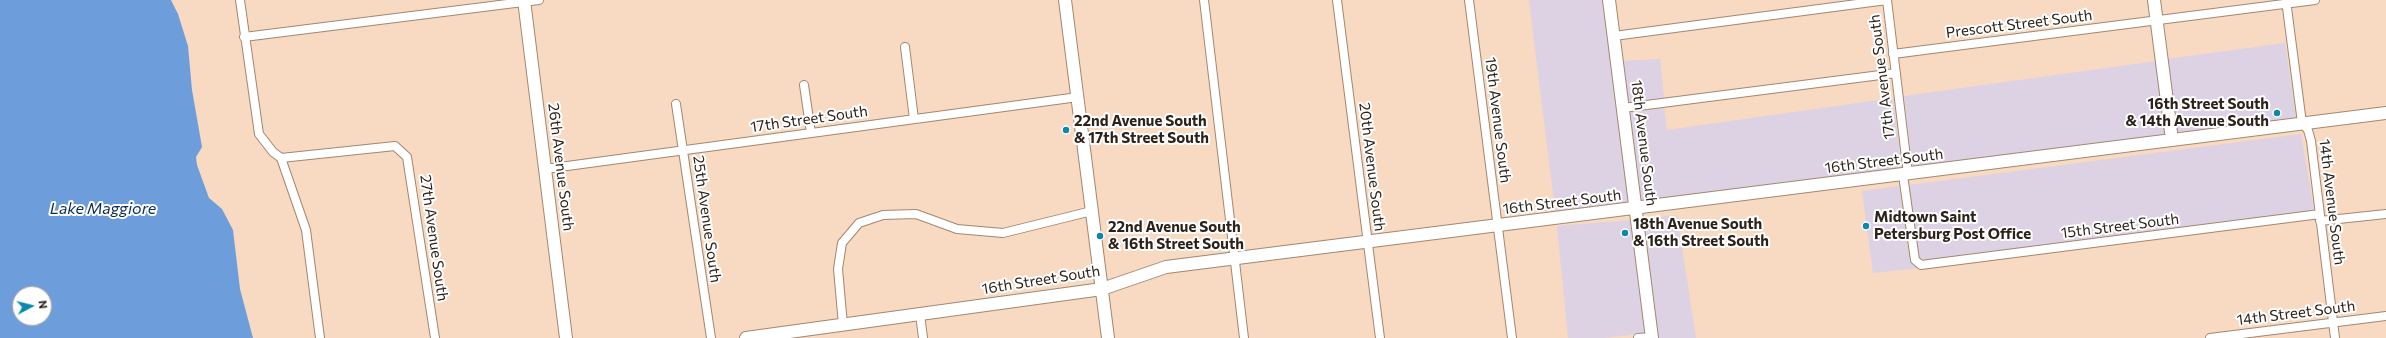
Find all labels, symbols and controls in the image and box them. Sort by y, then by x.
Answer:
street label: Prescott Street South [1945,6,2093,42]
street label: 17th Avenue South [1865,14,1899,140]
street label: 19th Avenue South [1481,56,1515,184]
street label: 18th Avenue South [1627,79,1661,207]
place label: 16th Street South & 14th Avenue South [2125,95,2269,130]
street label: 26th Avenue South [544,102,578,232]
street label: 17th Street South [749,102,869,136]
street label: 20th Avenue South [1355,102,1389,232]
marker: 16th Street South & 14th Avenue South [2272,108,2282,118]
place label: 22nd Avenue South & 17th Street South [1074,112,1209,147]
marker: 22nd Avenue South & 17th Street South [1061,125,1071,135]
street label: 14th Avenue South [2315,138,2349,266]
street label: 16th Street South [1824,145,1944,177]
street label: 25th Avenue South [689,154,725,284]
street label: 27th Avenue South [416,174,452,302]
street label: 16th Street South [1502,186,1622,218]
water label: Lake Maggiore [50,199,156,219]
place label: Midtown Saint Petersburg Post Office [1874,208,2031,243]
street label: 15th Street South [2060,210,2180,242]
place label: 18th Avenue South & 16th Street South [1633,215,1769,250]
place label: 22nd Avenue South & 16th Street South [1108,218,1244,253]
marker: Midtown Saint Petersburg Post Office [1861,221,1871,231]
marker: 18th Avenue South & 16th Street South [1620,228,1630,238]
marker: 22nd Avenue South & 16th Street South [1095,231,1105,241]
street label: 16th Street South [981,262,1101,298]
north arrow [12,286,52,326]
street label: 14th Street South [2236,297,2356,329]
text: N [36,300,50,309]

